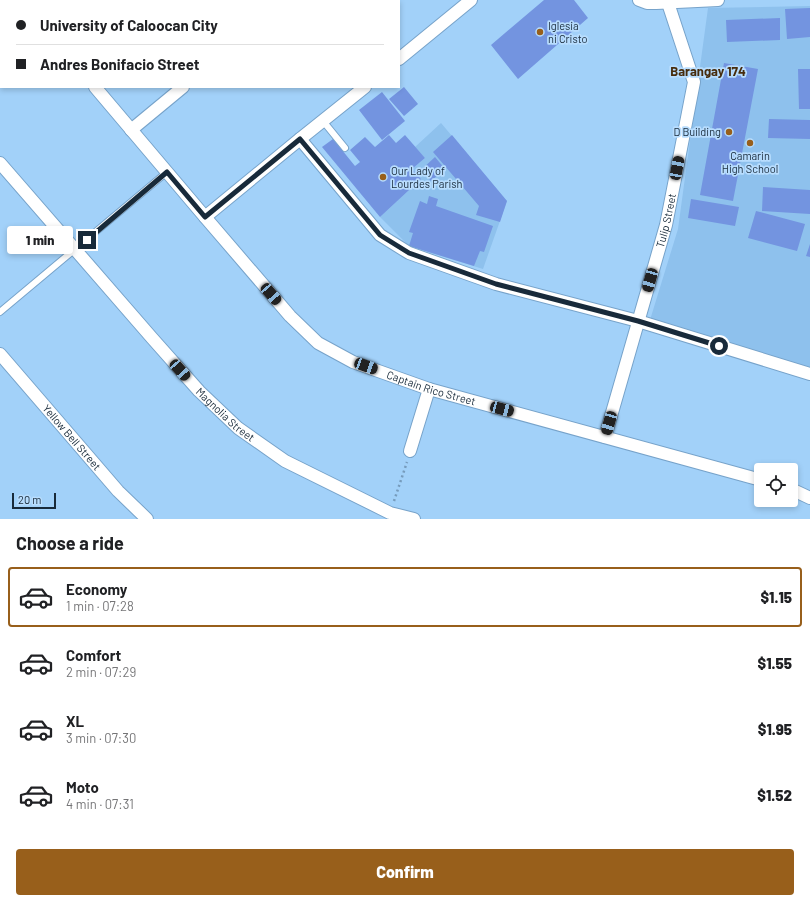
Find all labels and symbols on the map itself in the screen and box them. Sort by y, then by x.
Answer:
place label: Iglesia ni Cristo [548,19,588,45]
marker: Iglesia ni Cristo [535,27,545,37]
district label: Barangay 174 [670,63,746,79]
place label: D Building [673,125,721,138]
marker: D Building [724,127,734,137]
marker: Camarin High School [745,138,755,148]
place label: Camarin High School [722,149,778,175]
car [669,155,685,181]
place label: Our Lady of Lourdes Parish [391,164,463,190]
marker: Our Lady of Lourdes Parish [378,172,388,182]
street label: Tulip Street [653,192,678,249]
callout: 1 min [7,226,73,254]
route end [78,231,96,249]
car [641,267,659,293]
car [259,281,283,307]
route start [710,337,728,355]
car [353,356,379,376]
car [168,357,192,383]
street label: Captain Rico Street [385,368,477,407]
street label: Magnolia Street [193,385,257,444]
car [489,400,515,418]
street label: Yellow Bell Street [40,401,104,473]
car [600,410,618,436]
scale bar [12,491,56,510]

